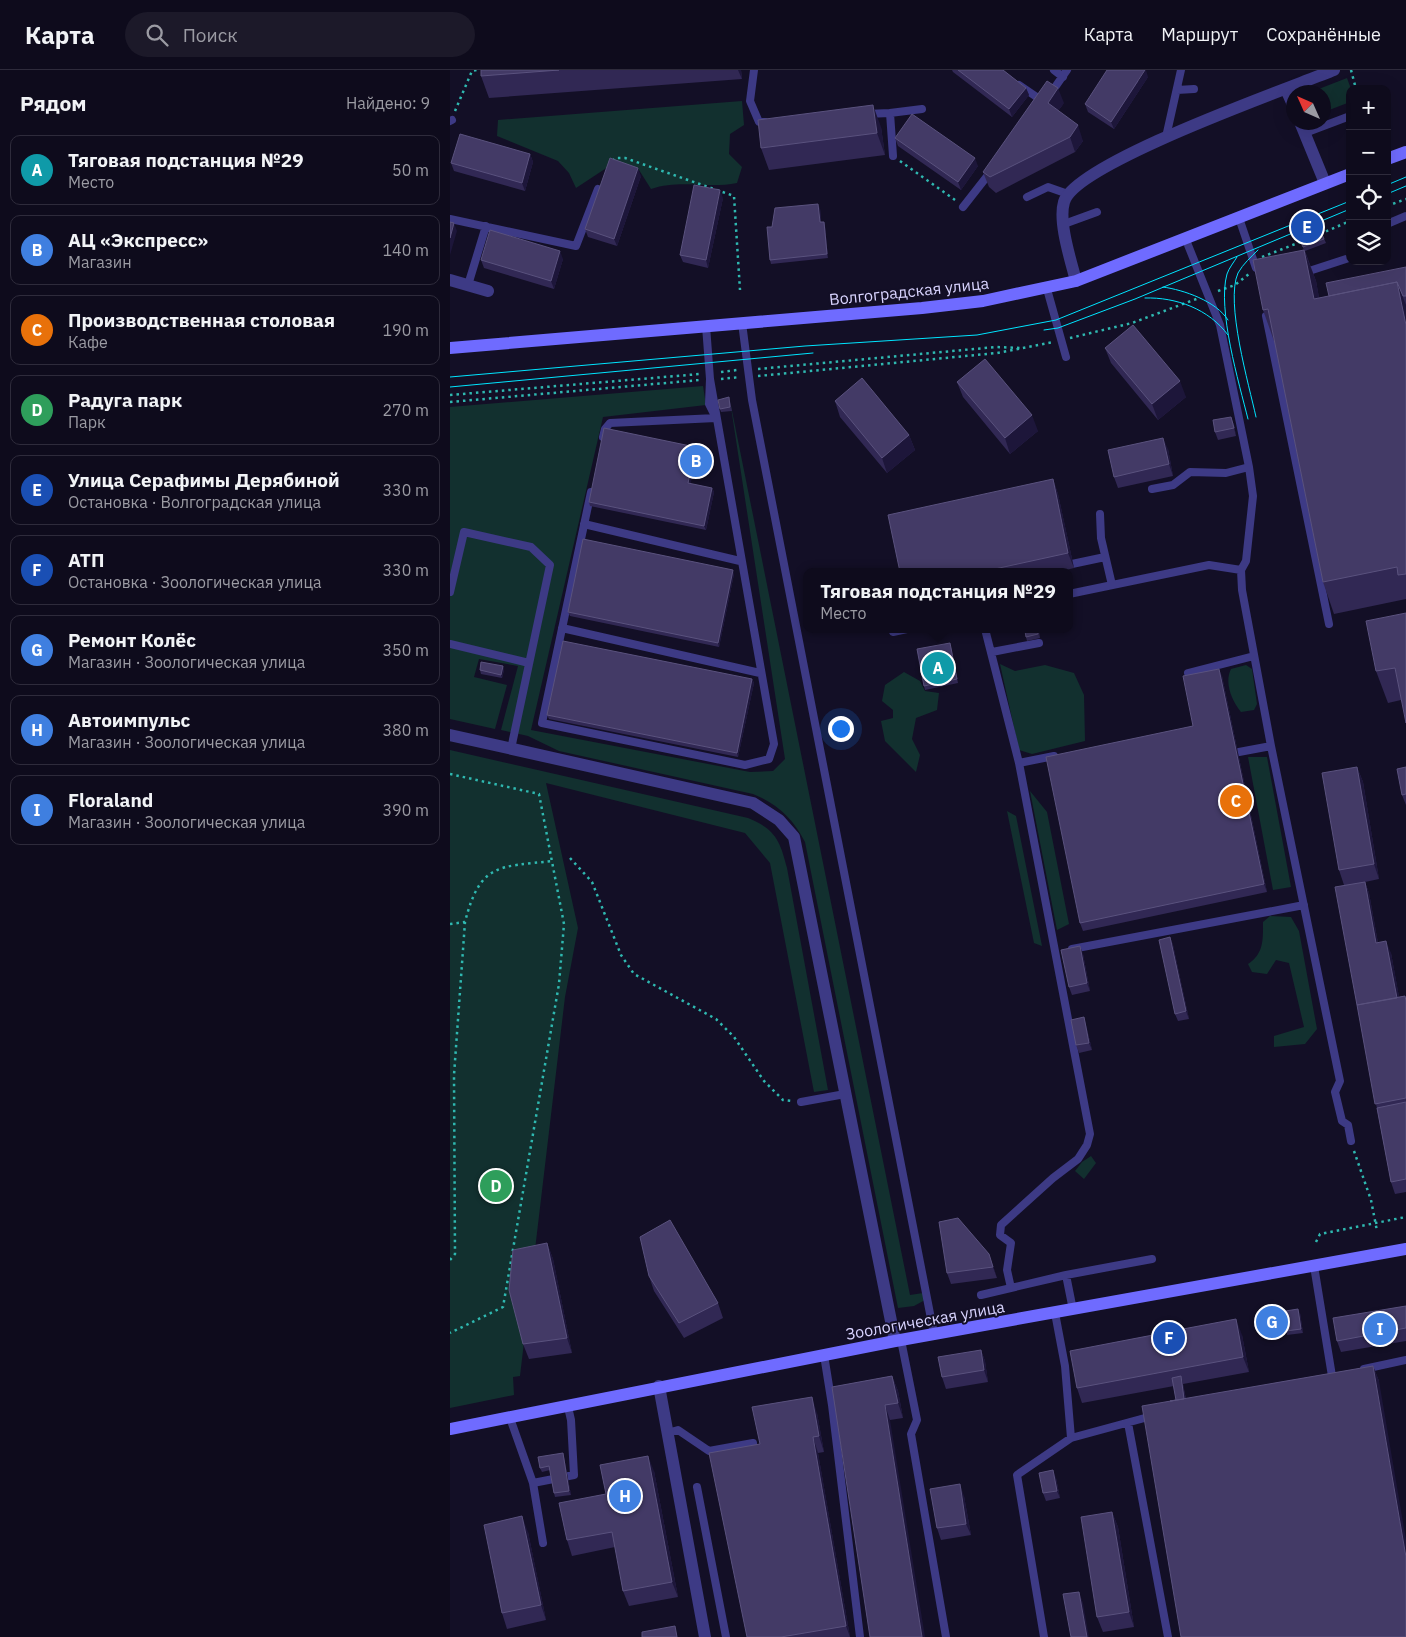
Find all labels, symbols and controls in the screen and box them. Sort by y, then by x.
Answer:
search box [125,12,475,57]
text: Карта [25,19,95,51]
icon: search [143,21,171,49]
text: Поиск [183,23,238,47]
text: Карта [1084,23,1133,46]
text: Маршрут [1161,23,1238,46]
text: Сохранённые [1266,23,1381,46]
north arrow [1286,85,1331,130]
map controls [1346,85,1391,265]
button: + [1346,85,1391,130]
text: Рядом [20,89,87,117]
text: Найдено: 9 [346,93,430,113]
button: − [1346,130,1391,175]
text: Тяговая подстанция №29 [68,148,304,172]
text: A [32,160,42,180]
text: 50 m [392,160,429,180]
text: Место [68,172,114,192]
button: locate [1346,175,1391,220]
pin: E [1291,208,1323,246]
button: layers [1346,220,1391,265]
text: АЦ «Экспресс» [68,228,208,252]
text: B [32,240,42,260]
text: 140 m [382,240,429,260]
text: Магазин [68,252,132,272]
street label: Волгоградская улица [828,273,990,309]
text: Производственная столовая [68,308,335,332]
text: C [32,320,42,340]
text: 190 m [382,320,429,340]
text: Кафе [68,332,108,352]
text: Радуга парк [68,388,182,412]
text: D [31,400,43,420]
text: 270 m [382,400,429,420]
text: Парк [68,412,106,432]
pin: B [680,442,712,480]
text: Улица Серафимы Дерябиной [68,468,340,492]
text: E [32,480,42,500]
text: 330 m [382,480,429,500]
text: Остановка · Волгоградская улица [68,492,321,512]
text: АТП [68,548,104,572]
text: F [32,560,42,580]
text: 330 m [382,560,429,580]
popup [803,568,1073,633]
text: Остановка · Зоологическая улица [68,572,322,592]
text: Тяговая подстанция №29 [820,579,1056,603]
text: Место [820,603,866,623]
text: Ремонт Колёс [68,628,196,652]
text: G [31,640,43,660]
text: 350 m [382,640,429,660]
pin: A [922,649,954,687]
text: Магазин · Зоологическая улица [68,652,305,672]
text: Автоимпульс [68,708,190,732]
your location [828,716,854,742]
text: H [31,720,43,740]
text: 380 m [382,720,429,740]
text: Магазин · Зоологическая улица [68,732,305,752]
pin: C [1220,782,1252,820]
text: Floraland [68,788,153,812]
text: I [34,800,40,820]
text: 390 m [382,800,429,820]
text: Магазин · Зоологическая улица [68,812,305,832]
pin: D [480,1167,512,1205]
street label: Зоологическая улица [844,1296,1006,1344]
pin: G [1256,1303,1288,1341]
pin: I [1364,1310,1396,1348]
pin: F [1153,1319,1185,1357]
pin: H [609,1477,641,1515]

